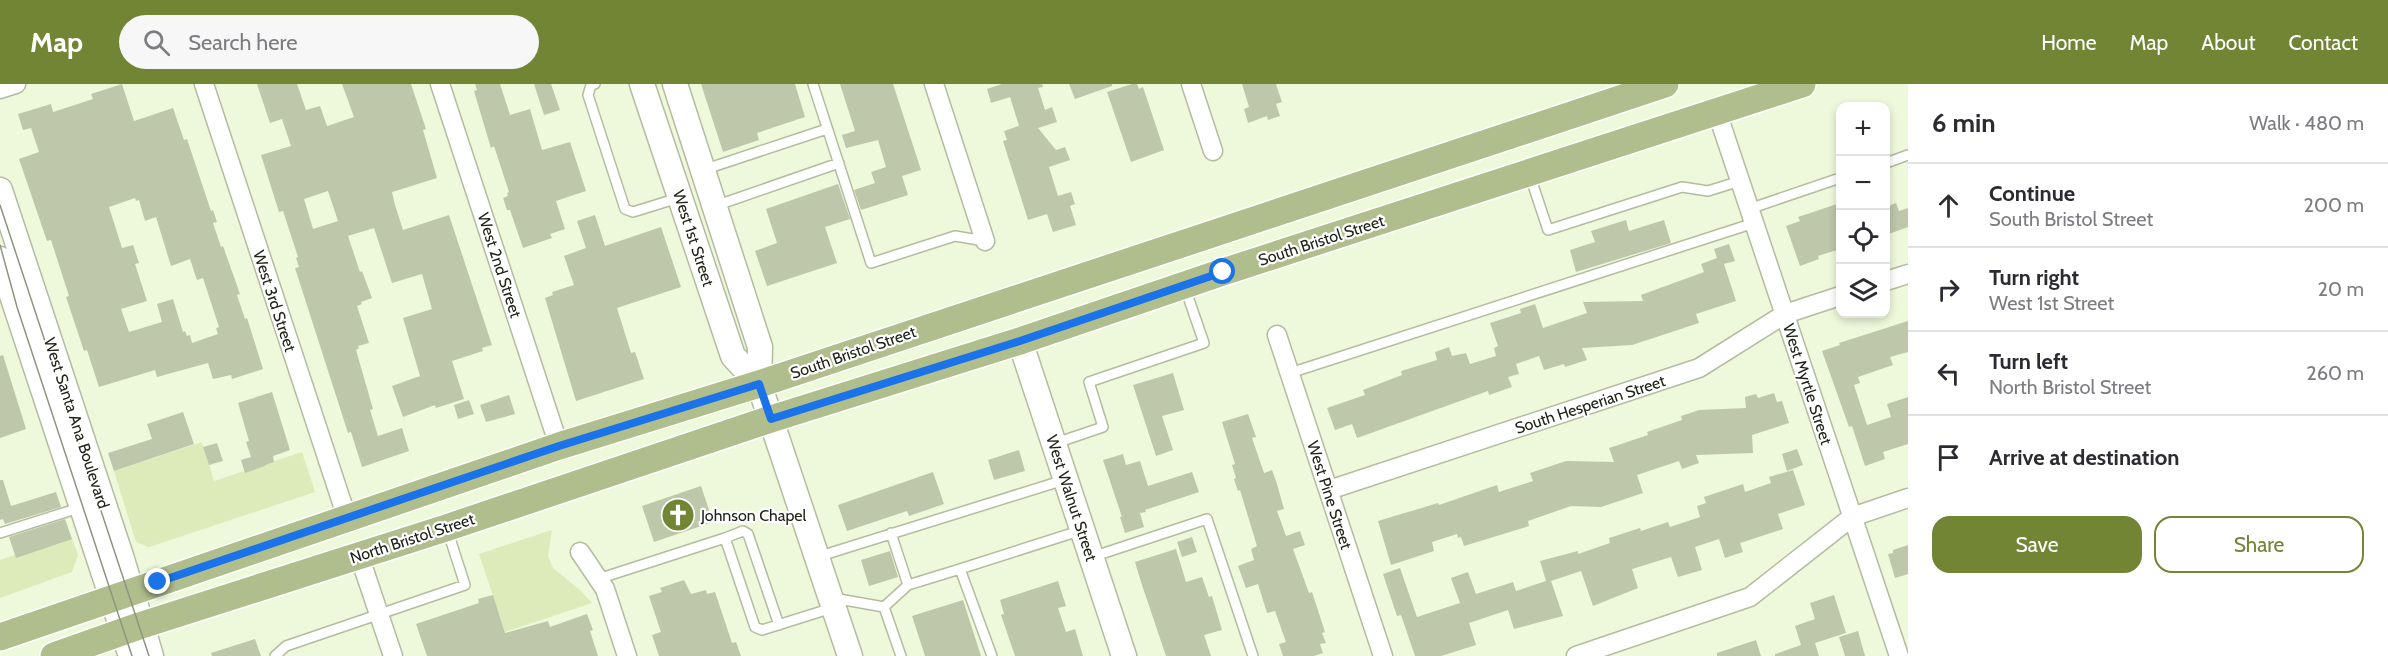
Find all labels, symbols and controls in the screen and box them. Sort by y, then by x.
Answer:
search box [119,15,539,69]
text: Map [30,25,83,59]
icon: search [140,26,173,59]
text: Search here [188,29,297,56]
text: Home [2041,30,2097,55]
text: Map [2130,30,2168,55]
text: About [2201,30,2255,55]
text: Contact [2288,30,2358,55]
map controls [1836,102,1890,318]
button: + [1836,102,1890,156]
text: 6 min [1932,107,1996,139]
text: Walk · 480 m [2249,111,2364,135]
button: − [1836,156,1890,210]
text: Continue [1989,180,2075,207]
street label: West 1st Street [669,188,718,289]
icon: ahead [1932,189,1965,222]
text: 200 m [2304,193,2364,217]
text: South Bristol Street [1989,207,2153,231]
street label: West 2nd Street [474,210,526,321]
button: locate [1836,210,1890,264]
street label: South Bristol Street [1256,211,1387,270]
street label: West 3rd Street [249,248,300,355]
route start [1209,258,1235,284]
button: layers [1836,264,1890,318]
text: Turn right [1989,264,2079,291]
icon: right [1932,273,1965,306]
text: 20 m [2318,277,2364,301]
text: West 1st Street [1989,291,2114,315]
street label: West Myrtle Street [1779,321,1836,448]
street label: South Bristol Street [788,322,919,383]
street label: West Santa Ana Boulevard [40,335,113,511]
text: Turn left [1989,348,2068,375]
icon: left [1932,357,1965,390]
text: 260 m [2306,361,2364,385]
street label: South Hesperian Street [1513,371,1668,438]
text: North Bristol Street [1989,375,2151,399]
street label: West Walnut Street [1042,433,1101,564]
street label: West Pine Street [1303,439,1356,552]
icon: arrive [1932,441,1965,474]
text: Arrive at destination [1989,444,2179,471]
church icon: Johnson Chapel [660,497,696,533]
place label: Johnson Chapel [700,506,807,525]
street label: North Bristol Street [348,509,477,568]
button: Save [1932,516,2142,573]
button: Share [2154,516,2364,573]
route end [144,568,170,594]

